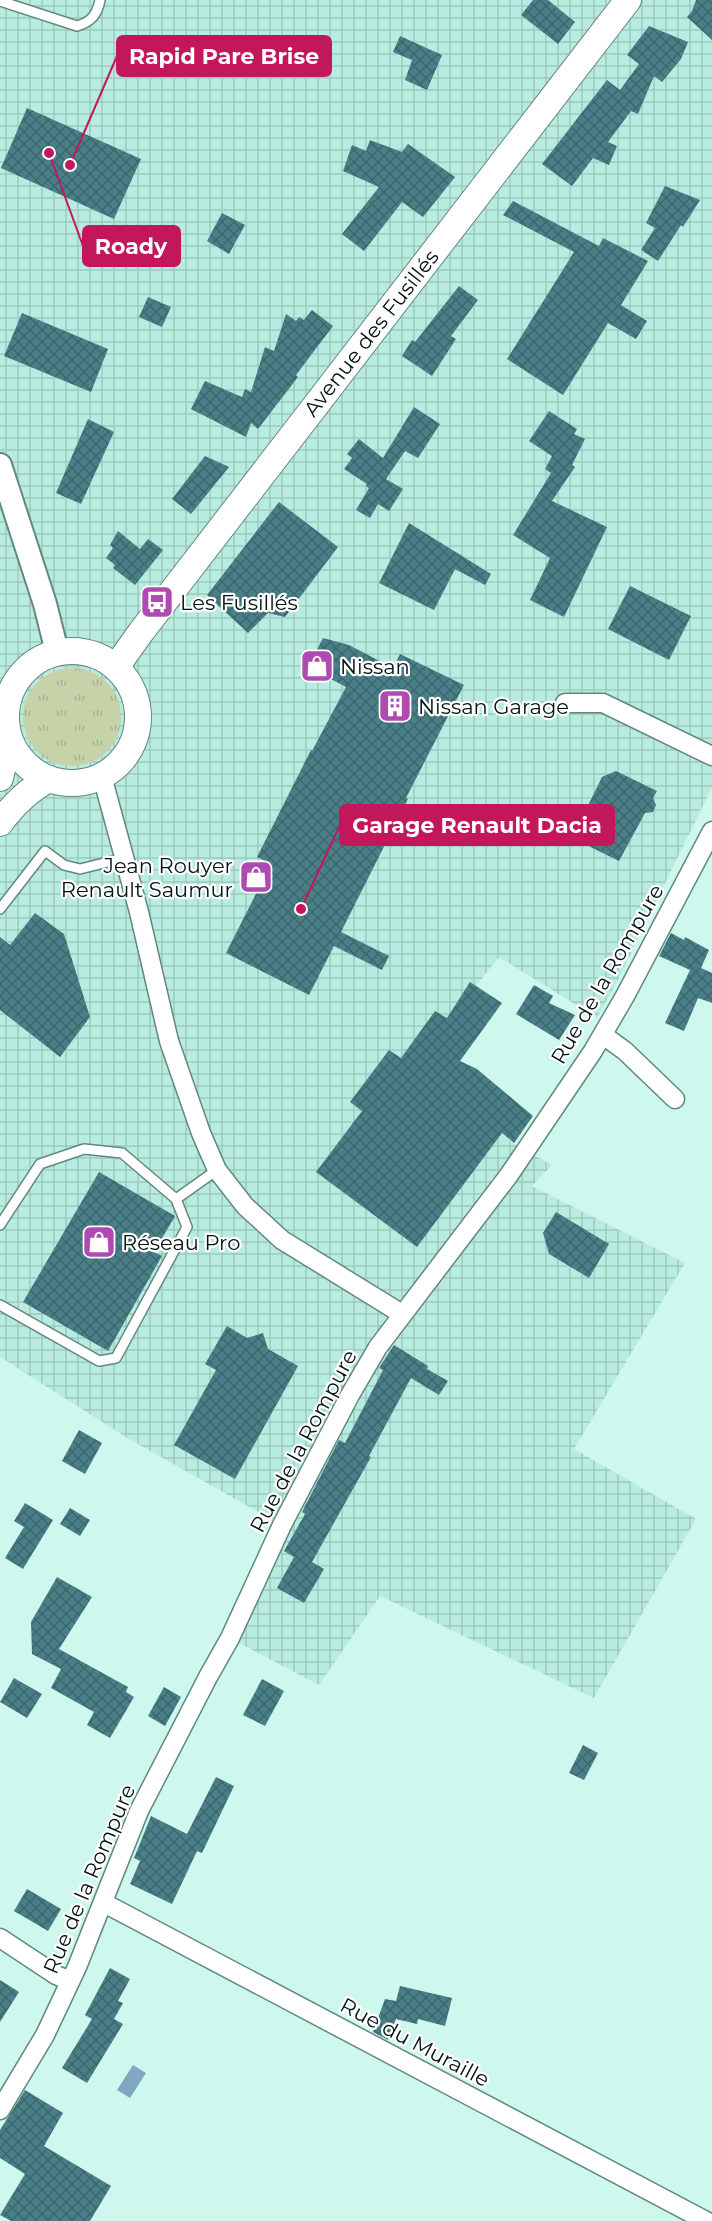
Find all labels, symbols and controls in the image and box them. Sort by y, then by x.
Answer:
callout: Rapid Pare Brise [117,36,331,76]
text: Rapid Pare Brise [129,43,319,70]
callout: Roady [83,226,180,266]
text: Roady [95,233,168,260]
street label: Avenue des Fusillés [298,245,444,421]
bus stop icon: Les Fusillés [139,584,175,620]
place label: Les Fusillés [180,590,298,615]
shop icon: Nissan [299,648,335,684]
place label: Nissan [340,654,410,679]
building icon: Nissan Garage [377,688,413,724]
place label: Nissan Garage [418,694,569,719]
callout: Garage Renault Dacia [340,805,614,845]
text: Garage Renault Dacia [352,812,602,839]
place label: Jean Rouyer Renault Saumur [61,853,233,902]
shop icon: Jean Rouyer Renault Saumur [238,859,274,895]
street label: Rue de la Rompure [545,880,669,1068]
shop icon: Réseau Pro [81,1224,117,1260]
place label: Réseau Pro [122,1230,240,1255]
street label: Rue de la Rompure [244,1345,362,1537]
street label: Rue de la Rompure [38,1781,140,1977]
street label: Rue du Muraille [336,1992,494,2092]

